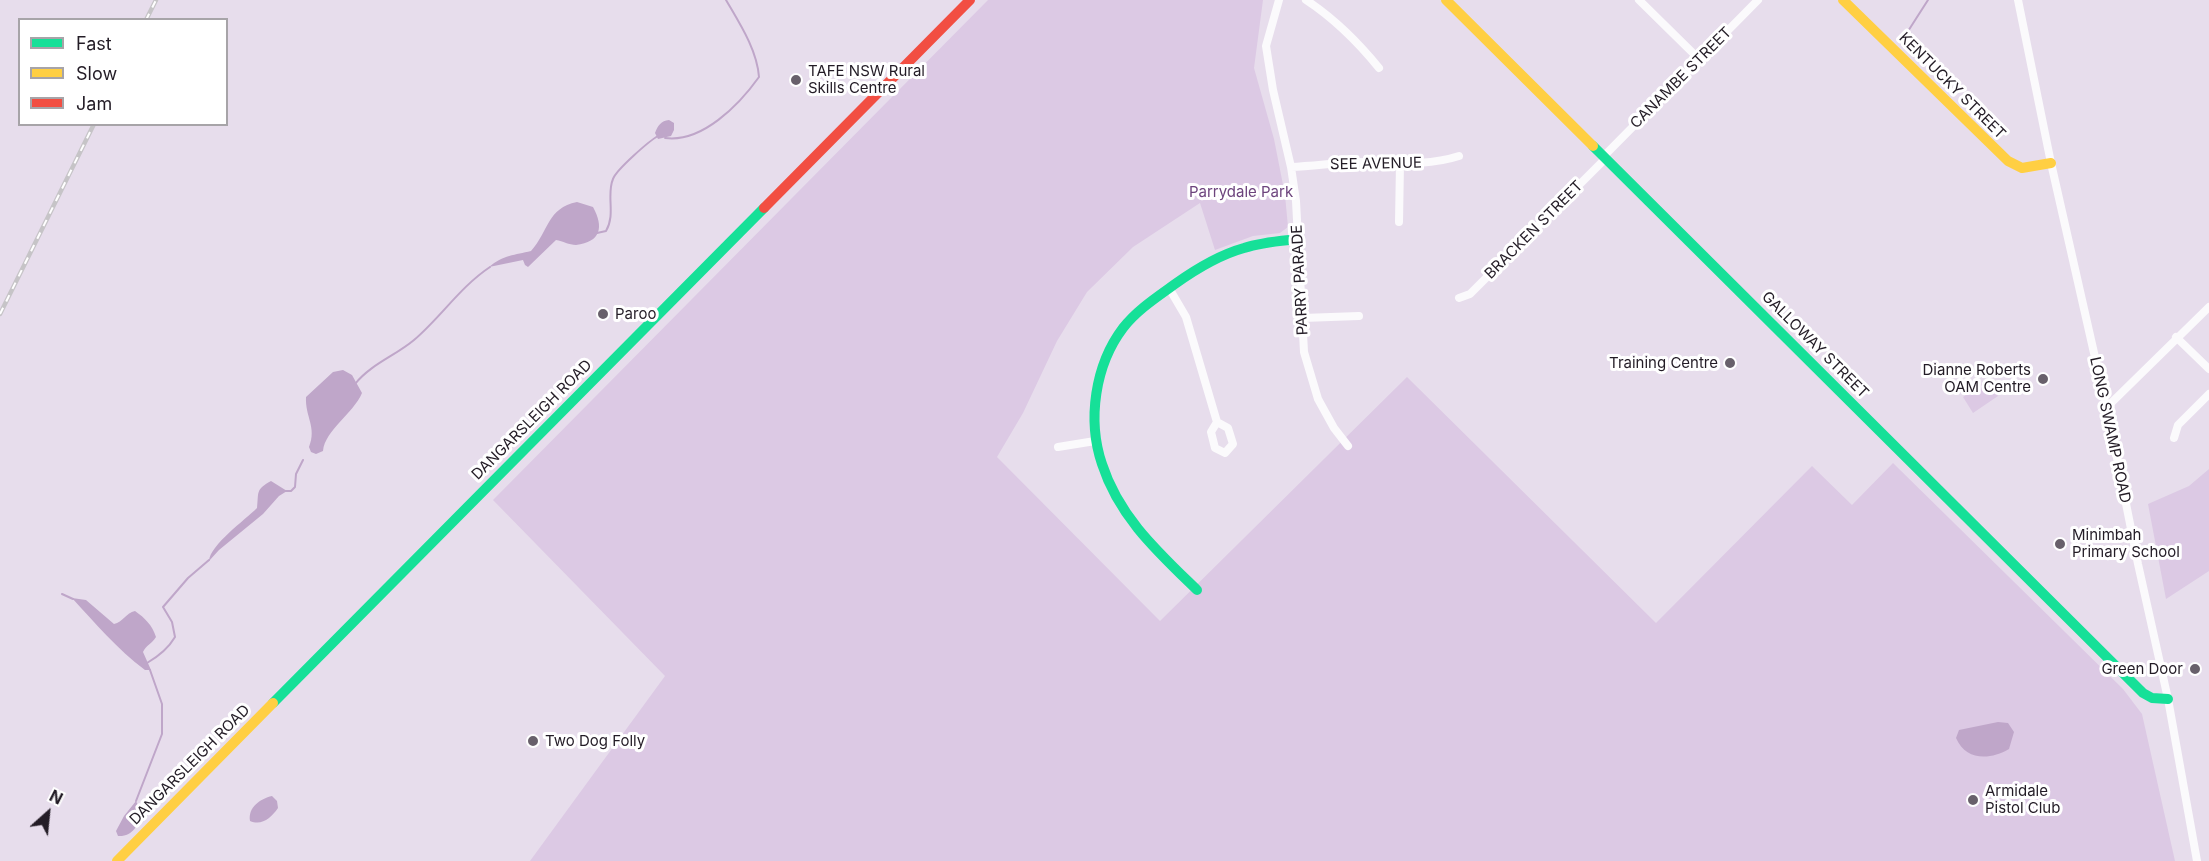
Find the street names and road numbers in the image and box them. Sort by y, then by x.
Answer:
street label: CANAMBE STREET [1627,24,1735,132]
street label: KENTUCKY STREET [1895,29,2009,143]
street label: SEE AVENUE [1330,154,1422,174]
street label: BRACKEN STREET [1481,177,1587,283]
street label: PARRY PARADE [1288,224,1312,336]
street label: GALLOWAY STREET [1758,288,1872,402]
street label: LONG SWAMP ROAD [2086,355,2134,505]
street label: DANGARSLEIGH ROAD [468,356,596,484]
street label: DANGARSLEIGH ROAD [126,701,254,829]

